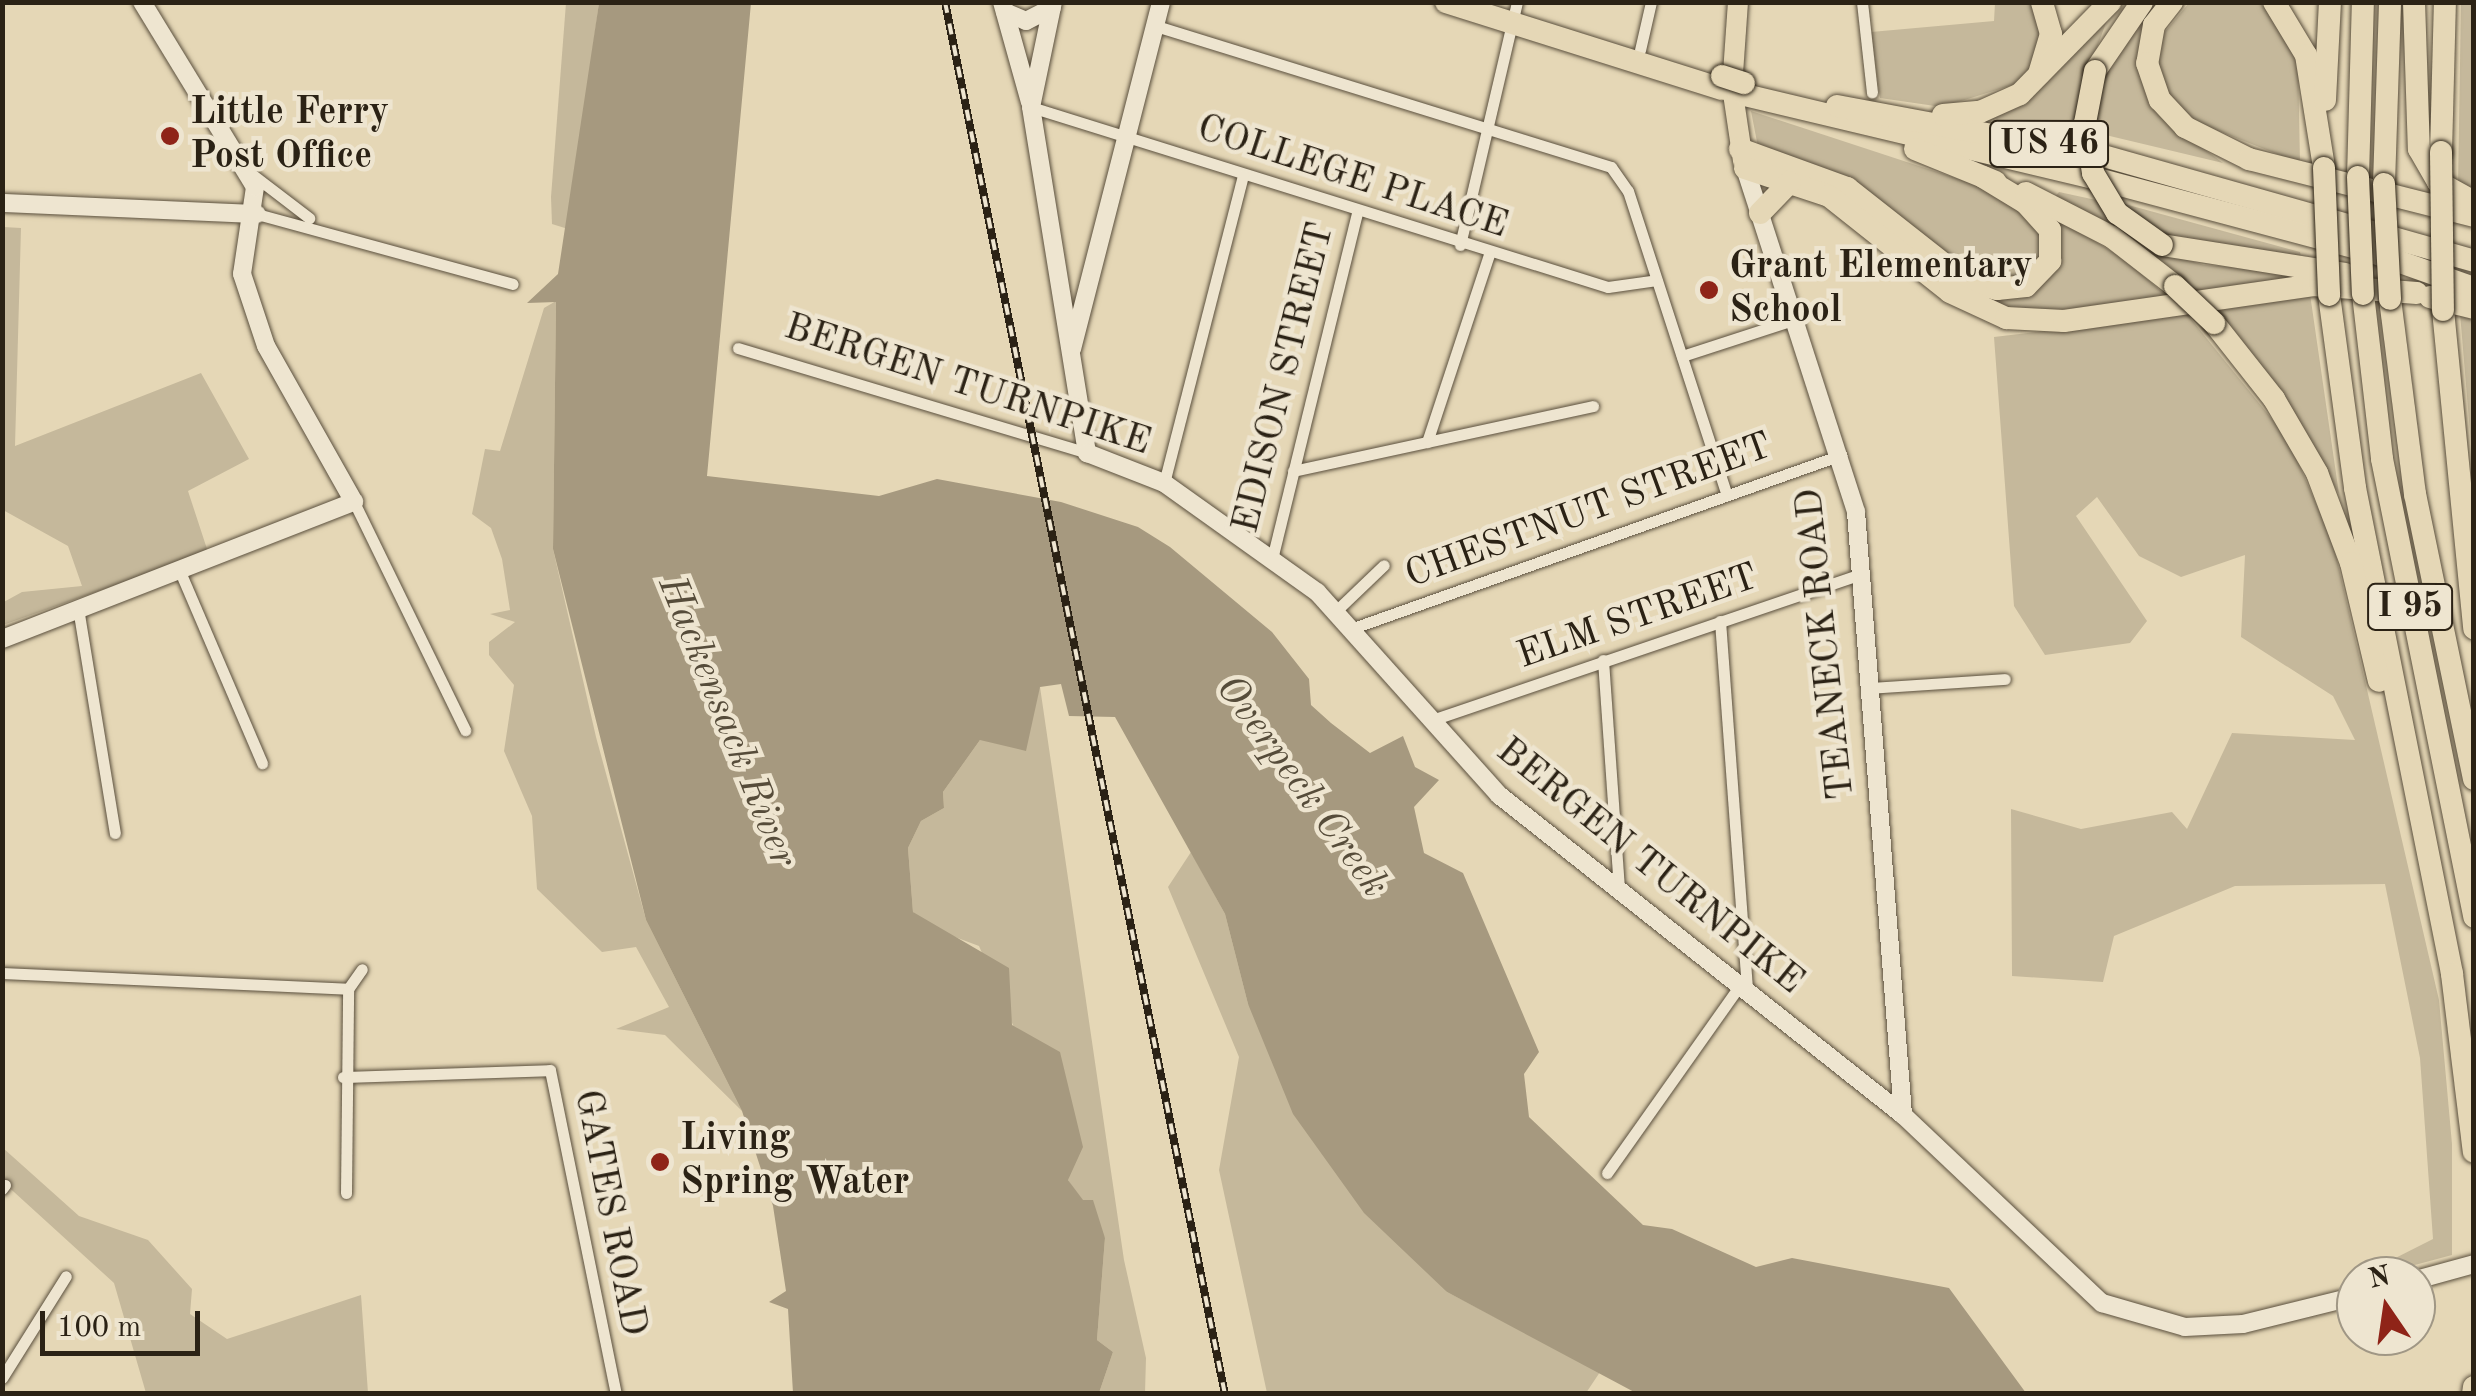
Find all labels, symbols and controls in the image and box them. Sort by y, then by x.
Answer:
place label: Little Ferry Post Office [190,91,389,180]
street label: COLLEGE PLACE [1191,106,1513,250]
road number: US 46 [1989,114,2109,174]
marker: Little Ferry Post Office [159,125,181,147]
street label: EDISON STREET [1224,218,1346,538]
place label: Grant Elementary School [1729,245,2033,334]
marker: Grant Elementary School [1698,279,1720,301]
street label: BERGEN TURNPIKE [778,305,1156,467]
street label: CHESTNUT STREET [1400,424,1778,600]
street label: TEANECK ROAD [1788,486,1866,802]
street label: ELM STREET [1512,555,1764,681]
water label: Hackensack River [646,569,806,875]
road number: I 95 [2365,577,2455,637]
water label: Overpeck Creek [1204,666,1398,908]
street label: BERGEN TURNPIKE [1486,729,1812,1005]
street label: GATES ROAD [563,1086,655,1340]
place label: Living Spring Water [680,1117,910,1206]
marker: Living Spring Water [649,1151,671,1173]
north arrow [2336,1256,2436,1356]
text: N [2366,1263,2393,1295]
scale bar [45,1291,205,1353]
text: 100 m [57,1313,141,1343]

